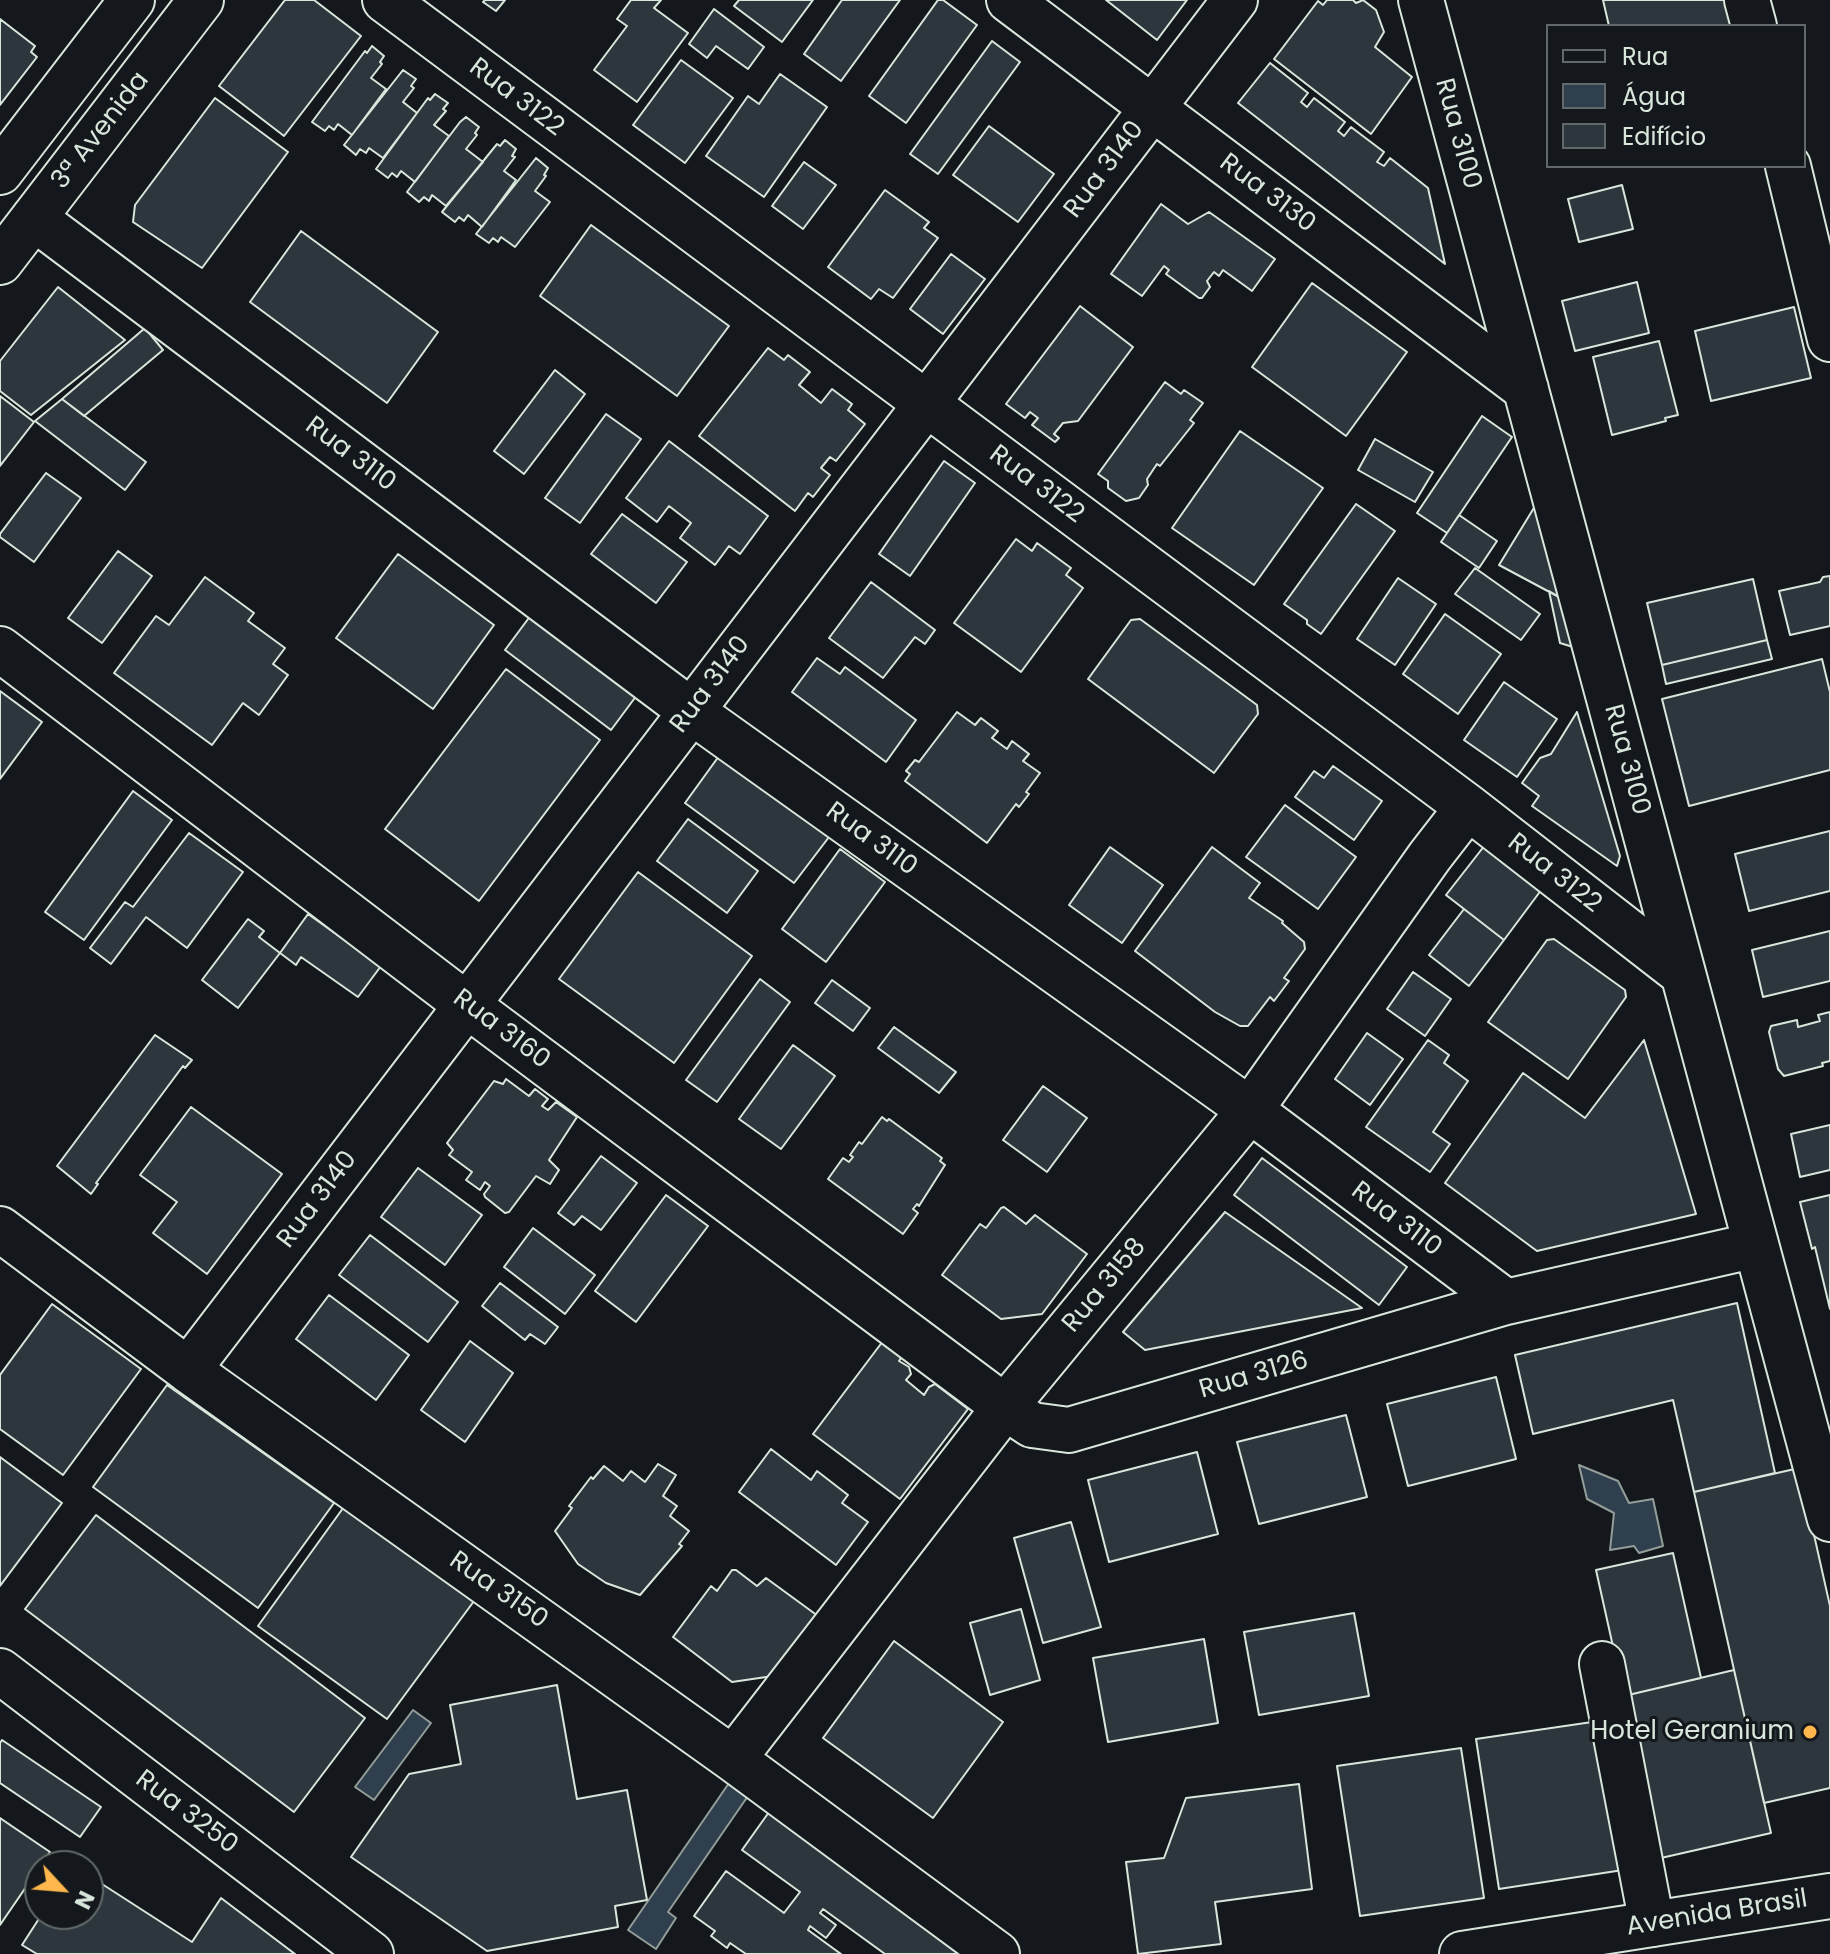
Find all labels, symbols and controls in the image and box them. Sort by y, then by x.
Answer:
legend [1546,24,1806,168]
text: Rua [1622,40,1668,73]
street label: Rua 3122 [462,52,570,144]
street label: 3ª Avenida [45,66,157,196]
street label: Rua 3100 [1427,75,1487,193]
text: Água [1622,80,1686,113]
street label: Rua 3140 [1058,115,1152,225]
text: Edifício [1622,120,1706,153]
street label: Rua 3130 [1213,148,1321,240]
street label: Rua 3110 [299,411,401,499]
street label: Rua 3122 [982,439,1090,531]
street label: Rua 3140 [664,630,758,740]
street label: Rua 3100 [1596,701,1656,819]
street label: Rua 3110 [819,796,923,884]
street label: Rua 3122 [1501,828,1607,920]
street label: Rua 3160 [446,983,556,1077]
street label: Rua 3140 [271,1145,365,1255]
street label: Rua 3110 [1345,1176,1447,1264]
street label: Rua 3158 [1057,1233,1153,1339]
street label: Rua 3126 [1196,1346,1312,1406]
street label: Rua 3150 [443,1546,553,1636]
place label: Hotel Geranium [1590,1716,1794,1748]
marker: Hotel Geranium [1801,1723,1819,1741]
street label: Rua 3250 [129,1764,243,1862]
north arrow [24,1850,104,1930]
street label: Avenida Brasil [1624,1884,1810,1944]
text: N [67,1886,102,1914]

